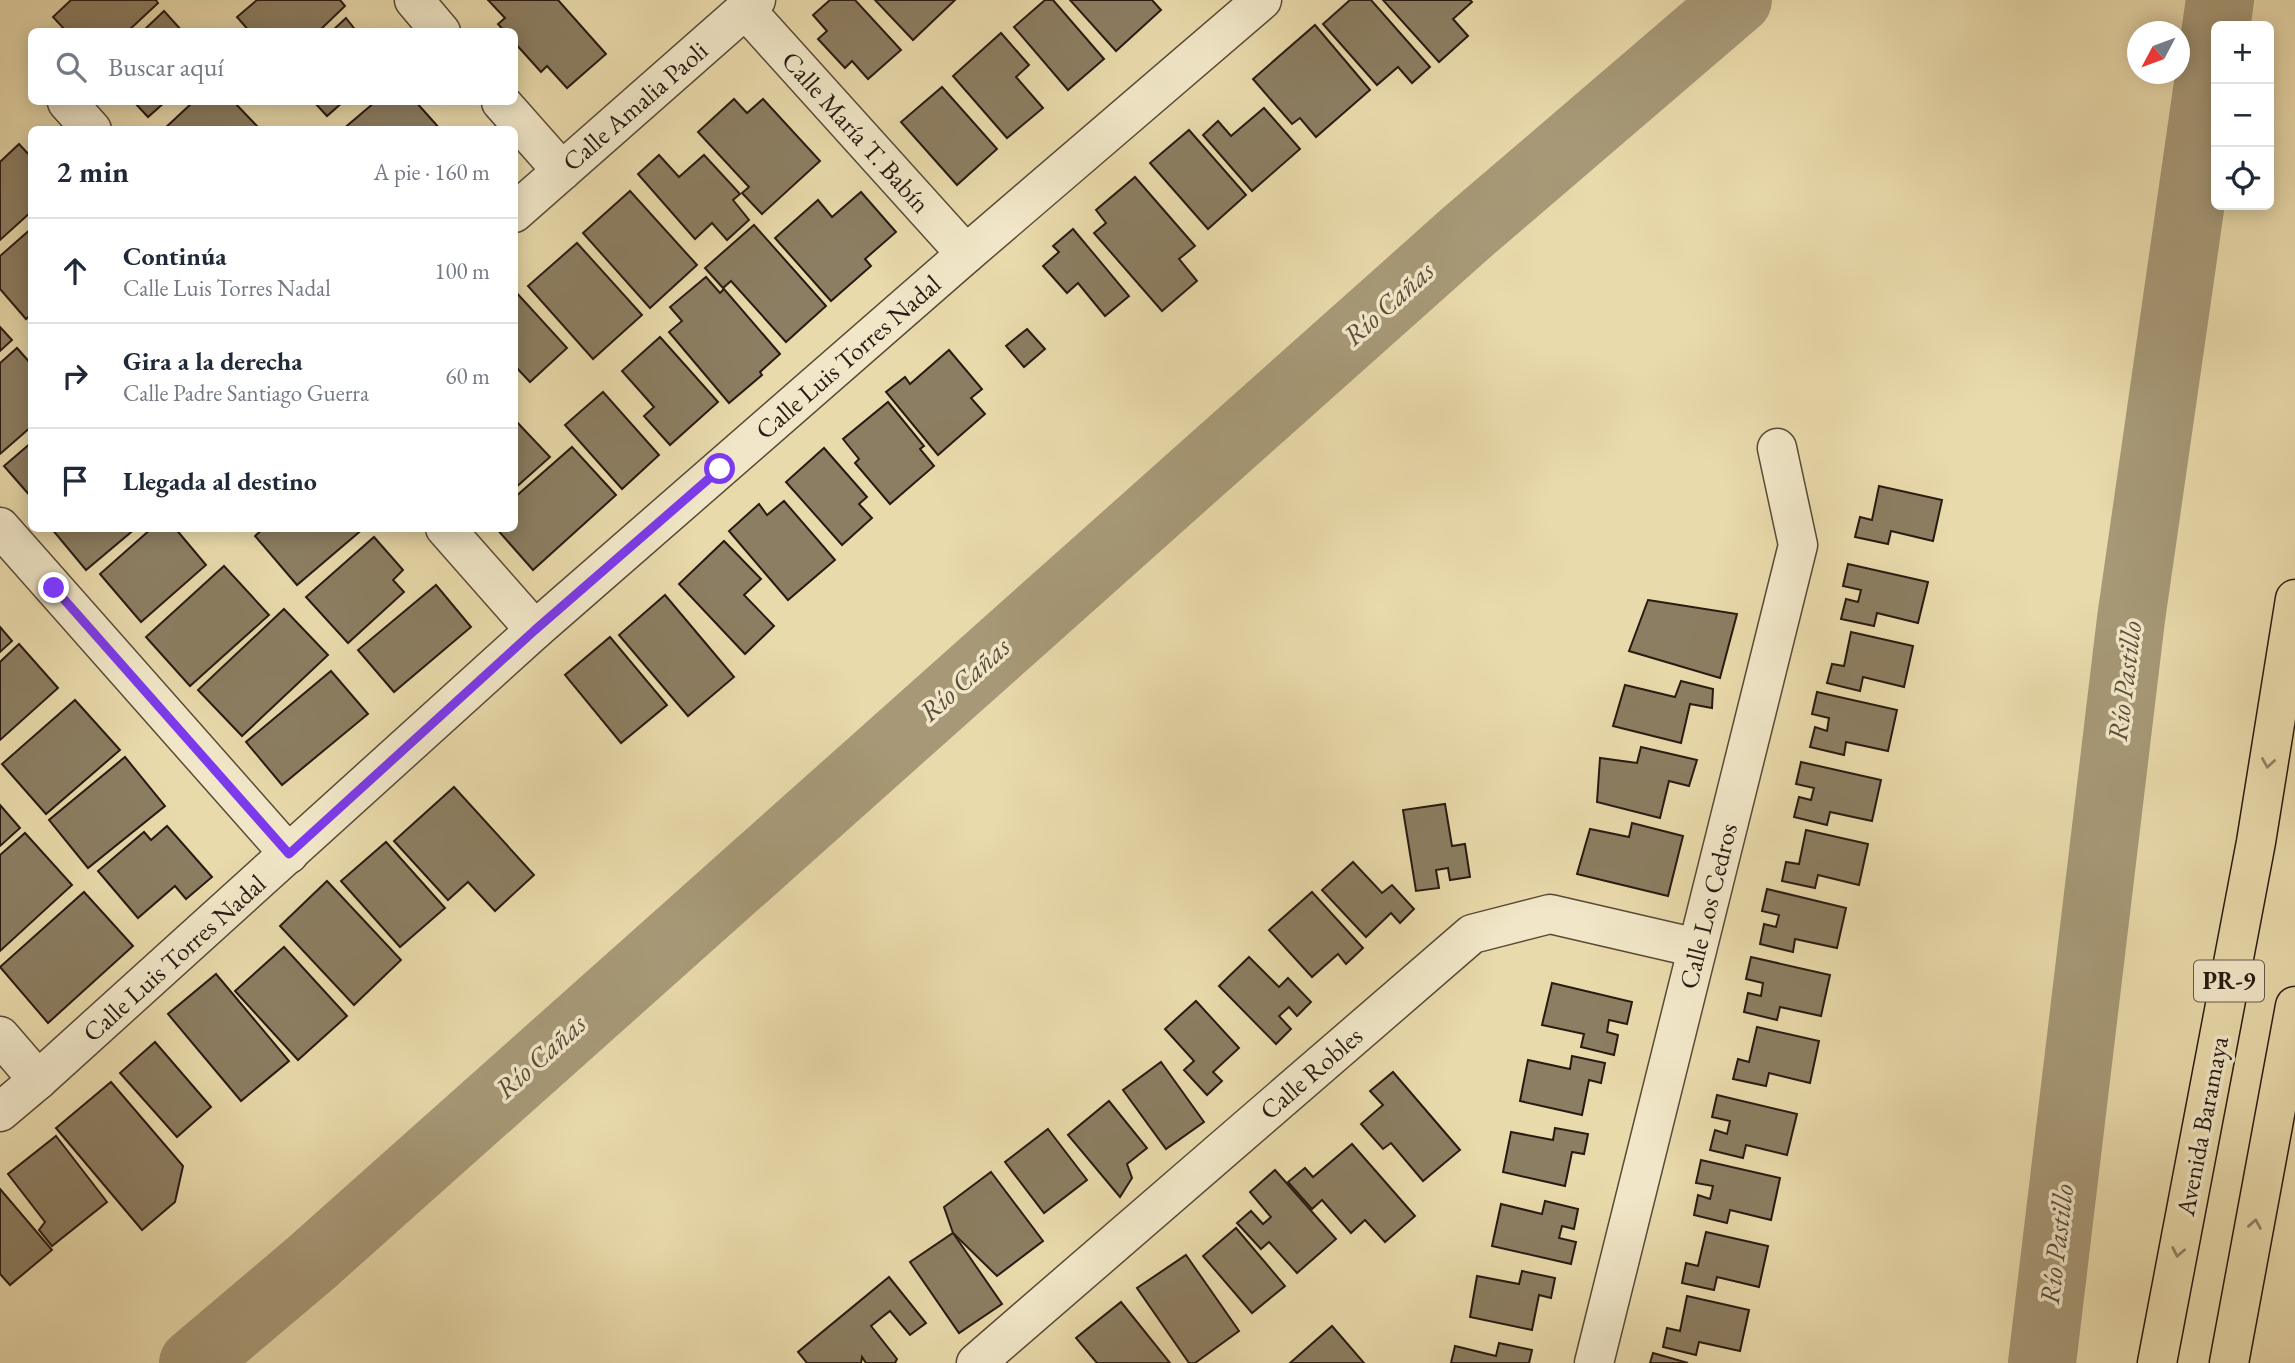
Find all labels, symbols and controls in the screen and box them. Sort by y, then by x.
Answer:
north arrow [2127,21,2190,84]
map controls [2211,21,2274,210]
button: + [2211,21,2274,84]
search box [28,28,518,105]
street label: Calle Amalia Paoli [555,33,715,179]
street label: Calle María T. Babín [774,44,938,220]
icon: search [52,48,90,86]
text: Buscar aquí [108,50,224,84]
button: − [2211,84,2274,147]
button: locate [2211,147,2274,210]
text: 2 min [56,152,129,191]
text: A pie · 160 m [374,157,490,187]
text: Continúa [123,239,227,273]
icon: ahead [56,252,94,290]
water label: Río Cañas [1335,253,1441,353]
text: 100 m [434,256,490,286]
street label: Calle Luis Torres Nadal [748,267,948,447]
text: Calle Luis Torres Nadal [123,273,331,303]
text: Gira a la derecha [123,344,303,378]
icon: right [56,357,94,395]
text: 60 m [445,361,490,391]
text: Calle Padre Santiago Guerra [123,378,369,408]
route start [704,453,735,484]
icon: arrive [56,462,94,500]
text: Llegada al destino [123,464,317,498]
route end [38,572,69,603]
water label: Río Pastillo [2099,618,2149,743]
water label: Río Cañas [911,629,1017,729]
one-way arrow [2261,757,2276,769]
street label: Calle Los Cedros [1671,820,1745,992]
street label: Calle Luis Torres Nadal [75,867,273,1049]
road number: PR-9 [2194,960,2264,1001]
water label: Río Cañas [487,1006,593,1106]
street label: Calle Robles [1252,1019,1370,1127]
street label: Avenida Baramaya [2168,1033,2236,1220]
water label: Río Pastillo [2031,1181,2081,1306]
one-way arrow [2247,1218,2262,1230]
one-way arrow [2172,1246,2187,1258]

